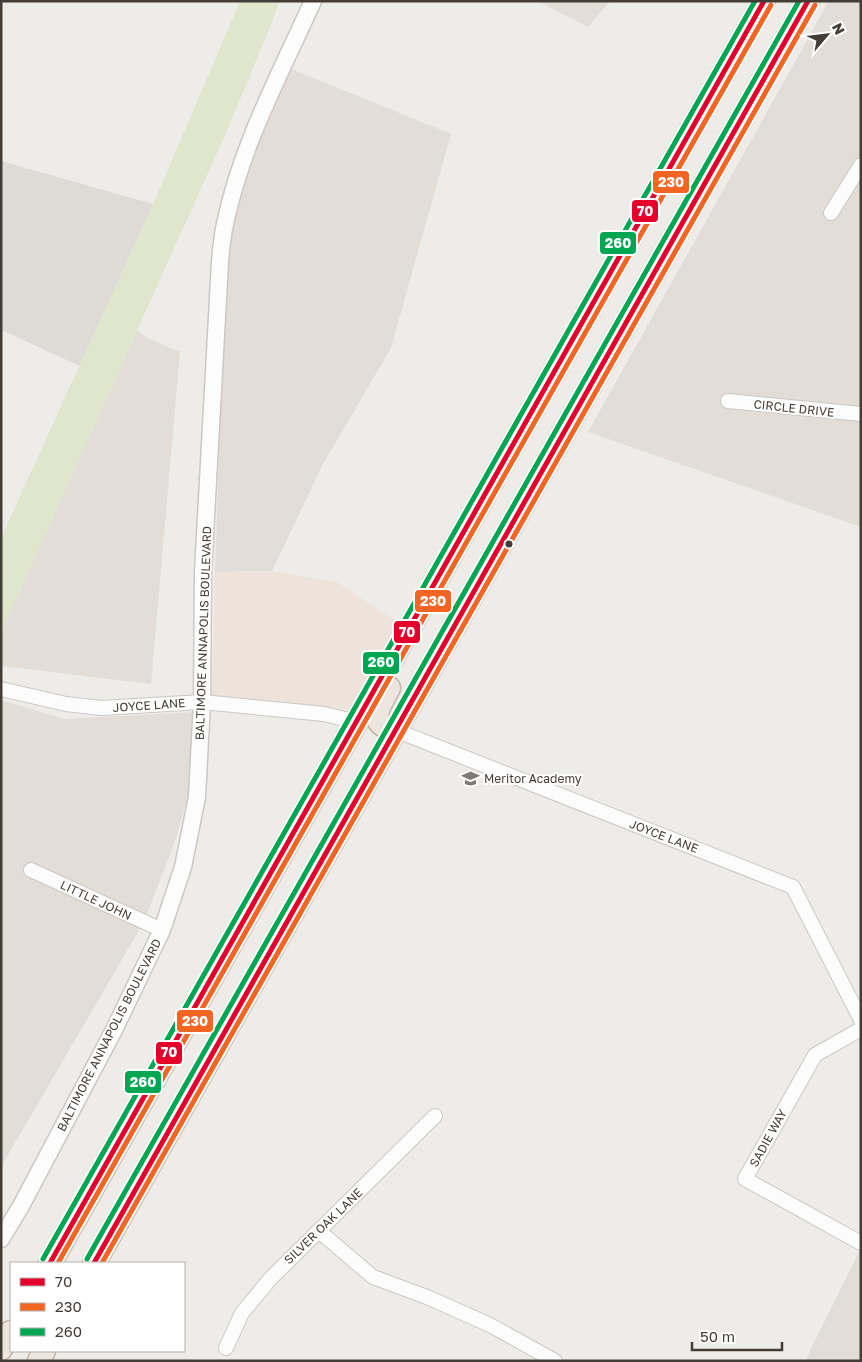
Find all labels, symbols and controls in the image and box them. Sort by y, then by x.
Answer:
north arrow [802,10,852,60]
text: N [829,20,849,37]
line badge: 230 [652,170,690,194]
text: 230 [658,173,684,190]
line badge: 70 [631,199,659,223]
text: 70 [637,202,653,219]
line badge: 260 [599,231,637,255]
text: 260 [605,234,631,251]
street label: CIRCLE DRIVE [753,396,835,420]
street label: BALTIMORE ANNAPOLIS BOULEVARD [192,526,214,740]
unlabelled marker [504,539,514,549]
line badge: 230 [414,589,452,613]
text: 230 [420,592,446,609]
line badge: 70 [393,620,421,644]
text: 70 [399,623,415,640]
line badge: 260 [362,651,400,675]
text: 260 [368,653,394,670]
street label: JOYCE LANE [112,695,186,715]
school or university icon: Meritor Academy [460,768,480,788]
place label: Meritor Academy [484,771,582,786]
street label: JOYCE LANE [627,816,701,856]
street label: LITTLE JOHN [58,877,134,923]
street label: BALTIMORE ANNAPOLIS BOULEVARD [54,936,164,1134]
line badge: 230 [176,1009,214,1033]
text: 230 [182,1012,208,1029]
line badge: 70 [155,1041,183,1065]
text: 70 [161,1043,177,1060]
line badge: 260 [124,1070,162,1094]
text: 260 [130,1073,156,1090]
street label: SADIE WAY [746,1106,790,1169]
street label: SILVER OAK LANE [281,1185,365,1267]
legend [10,1262,185,1352]
text: 70 [55,1272,72,1290]
text: 230 [55,1297,82,1315]
scale bar [692,1320,782,1352]
text: 260 [55,1322,82,1340]
text: 50 m [700,1327,735,1345]

